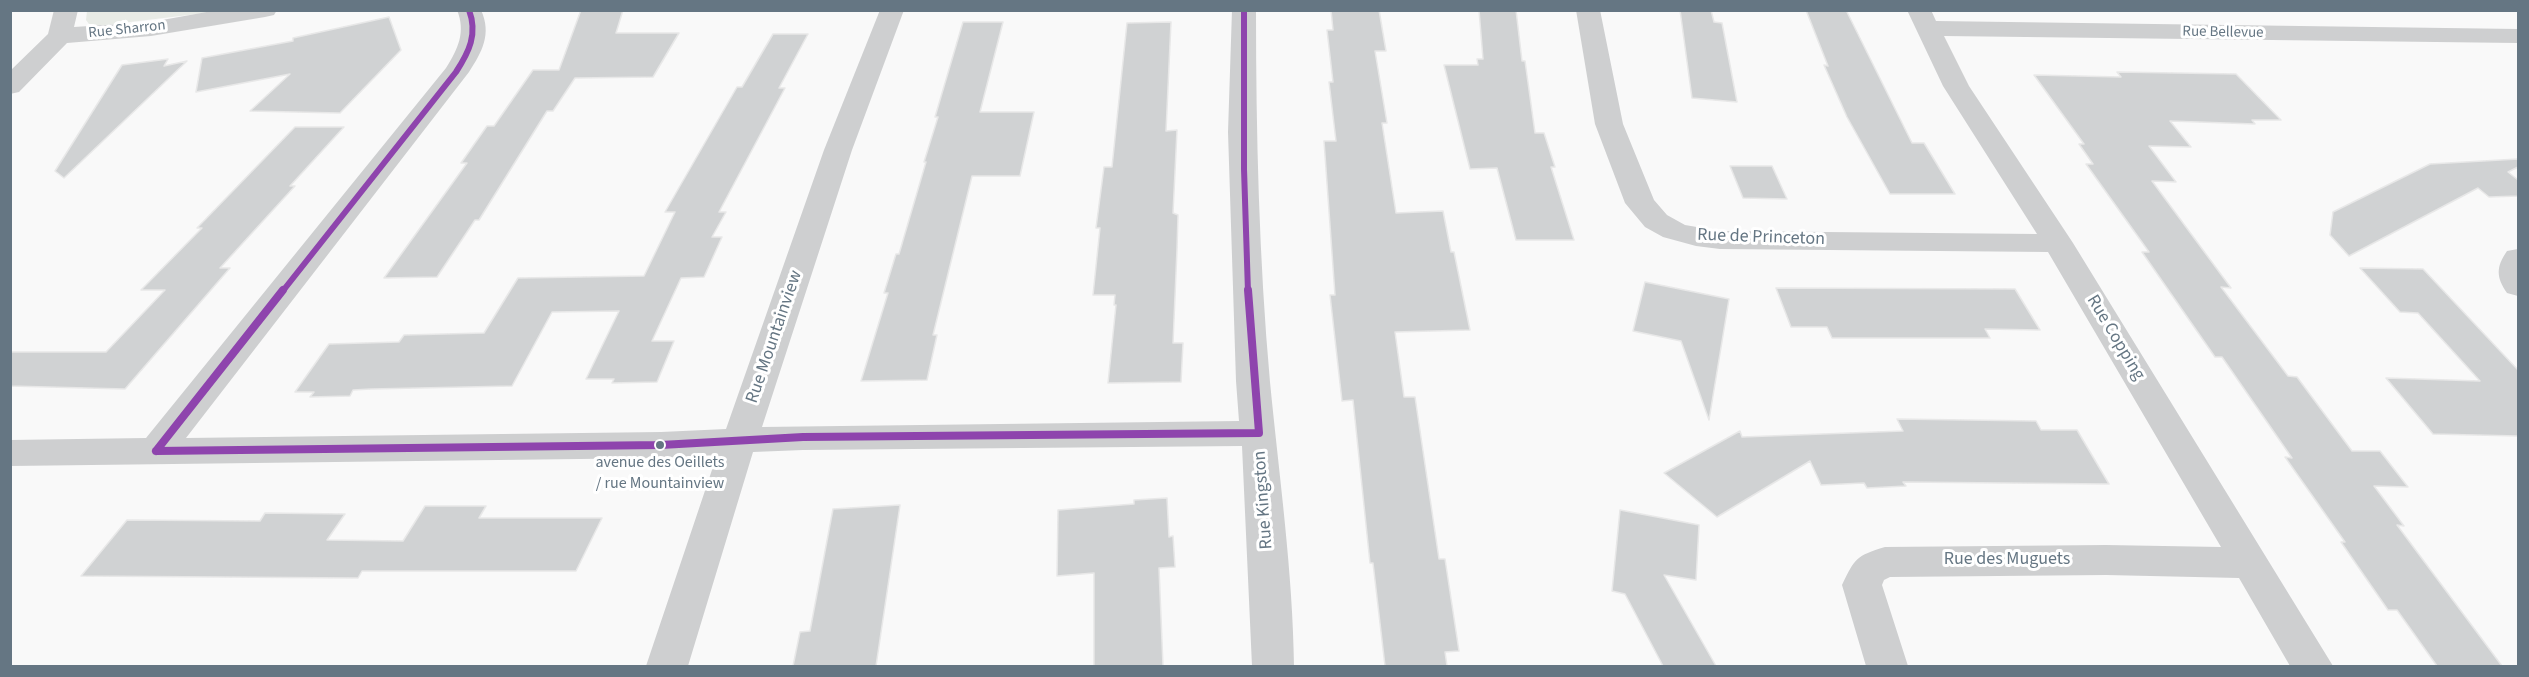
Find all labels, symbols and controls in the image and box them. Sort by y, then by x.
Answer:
street label: Rue Sharron [88,17,166,43]
street label: Rue Bellevue [2182,23,2264,43]
street label: Rue de Princeton [1697,225,1825,251]
street label: Rue Mountainview [742,268,808,406]
street label: Rue Copping [2081,291,2149,385]
marker: avenue des Oeillets / rue Mountainview [654,439,666,451]
street label: Rue Kingston [1250,450,1278,550]
place label: avenue des Oeillets / rue Mountainview [595,453,725,491]
street label: Rue des Muguets [1944,549,2070,571]

